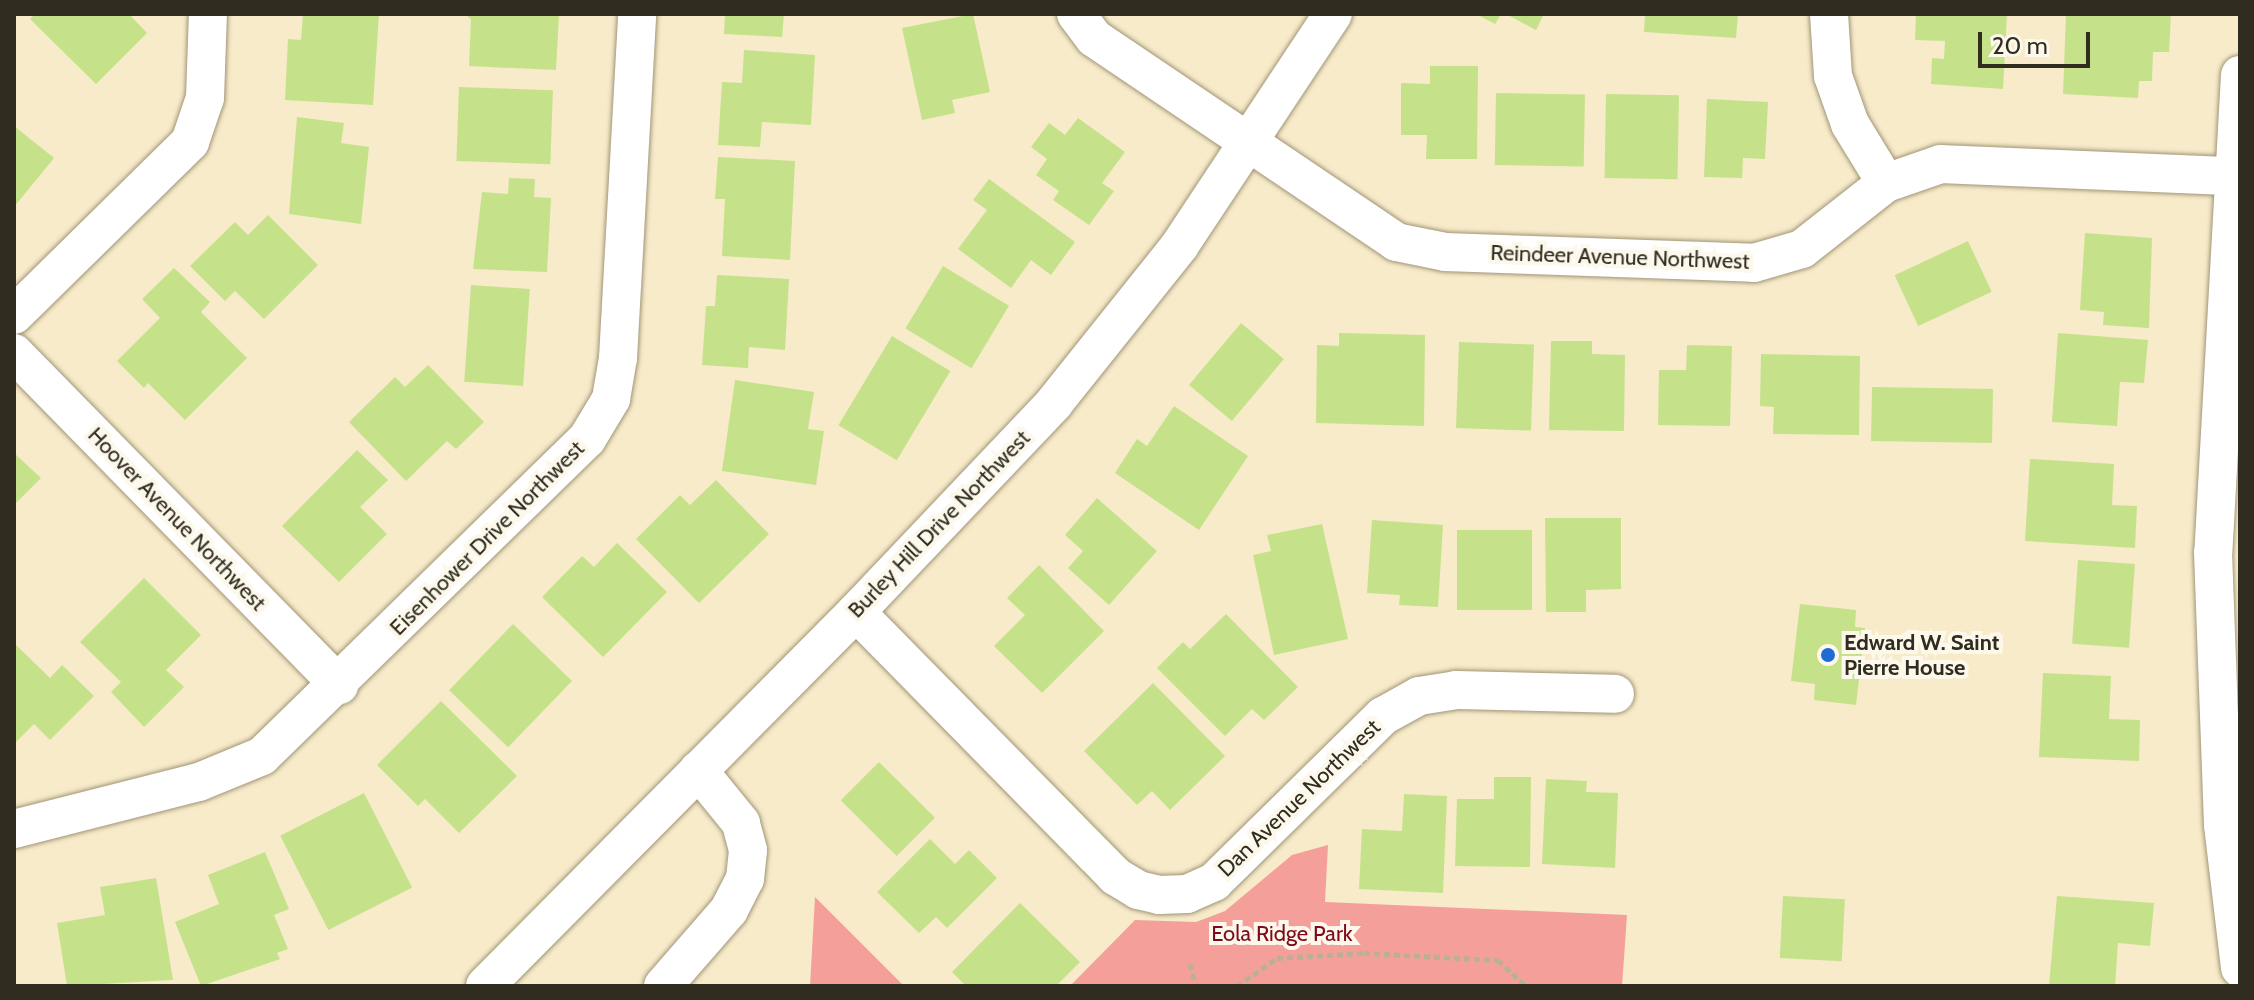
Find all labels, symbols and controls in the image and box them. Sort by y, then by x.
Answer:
scale bar [1982,16,2094,66]
text: 20 m [1992,31,2048,60]
street label: Reindeer Avenue Northwest [1490,239,1750,275]
street label: Hoover Avenue Northwest [82,422,272,616]
street label: Burley Hill Drive Northwest [843,425,1035,623]
street label: Eisenhower Drive Northwest [384,435,590,641]
place label: Edward W. Saint Pierre House [1844,629,1999,680]
marker: Edward W. Saint Pierre House [1819,646,1837,664]
street label: Dan Avenue Northwest [1212,714,1386,882]
park label: Eola Ridge Park [1211,921,1353,947]

